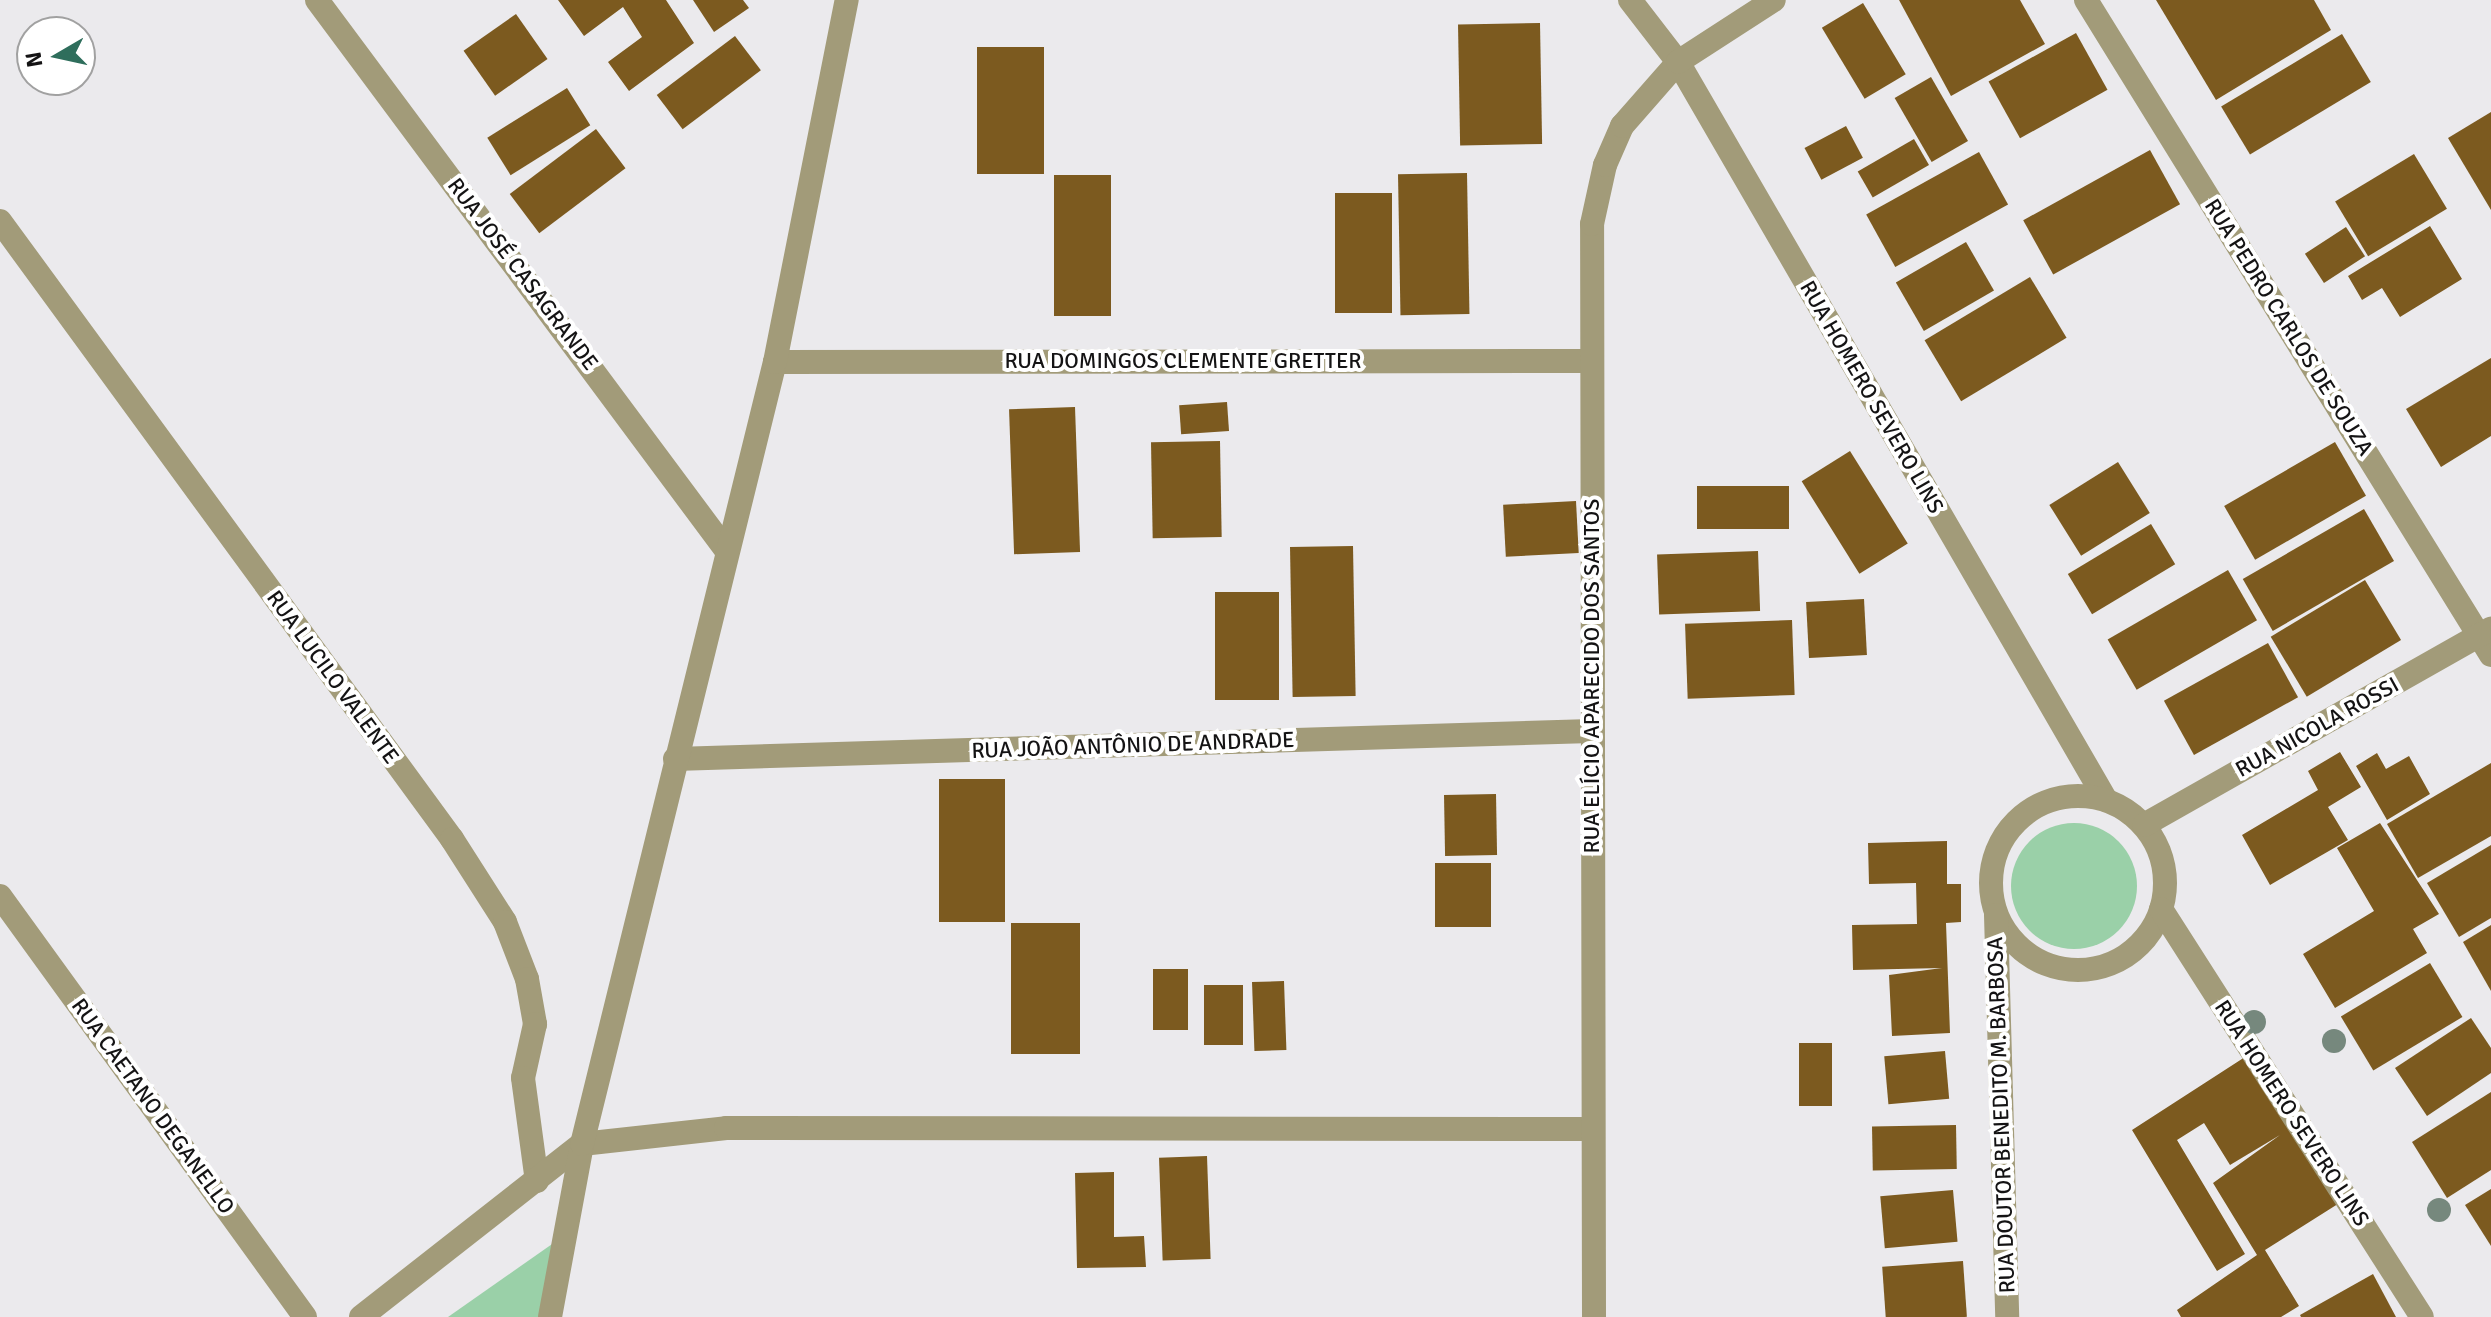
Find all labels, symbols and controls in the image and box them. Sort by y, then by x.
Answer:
north arrow [16,16,96,96]
text: N [19,50,48,69]
street label: RUA JOSÉ CASAGRANDE [442,173,604,375]
street label: RUA PEDRO CARLOS DE SOUZA [2199,194,2379,460]
street label: RUA HOMERO SEVERO LINS [1795,276,1949,518]
street label: RUA DOMINGOS CLEMENTE GRETTER [1004,348,1362,374]
street label: RUA ELÍCIO APARECIDO DOS SANTOS [1579,499,1605,853]
street label: RUA LUCILO VALENTE [261,585,405,769]
street label: RUA NICOLA ROSSI [2231,671,2403,783]
street label: RUA JOÃO ANTÔNIO DE ANDRADE [971,726,1295,764]
street label: RUA DOUTOR BENEDITO M. BARBOSA [1982,936,2020,1294]
street label: RUA CAETANO DEGANELLO [66,993,240,1219]
street label: RUA HOMERO SEVERO LINS [2209,995,2375,1231]

